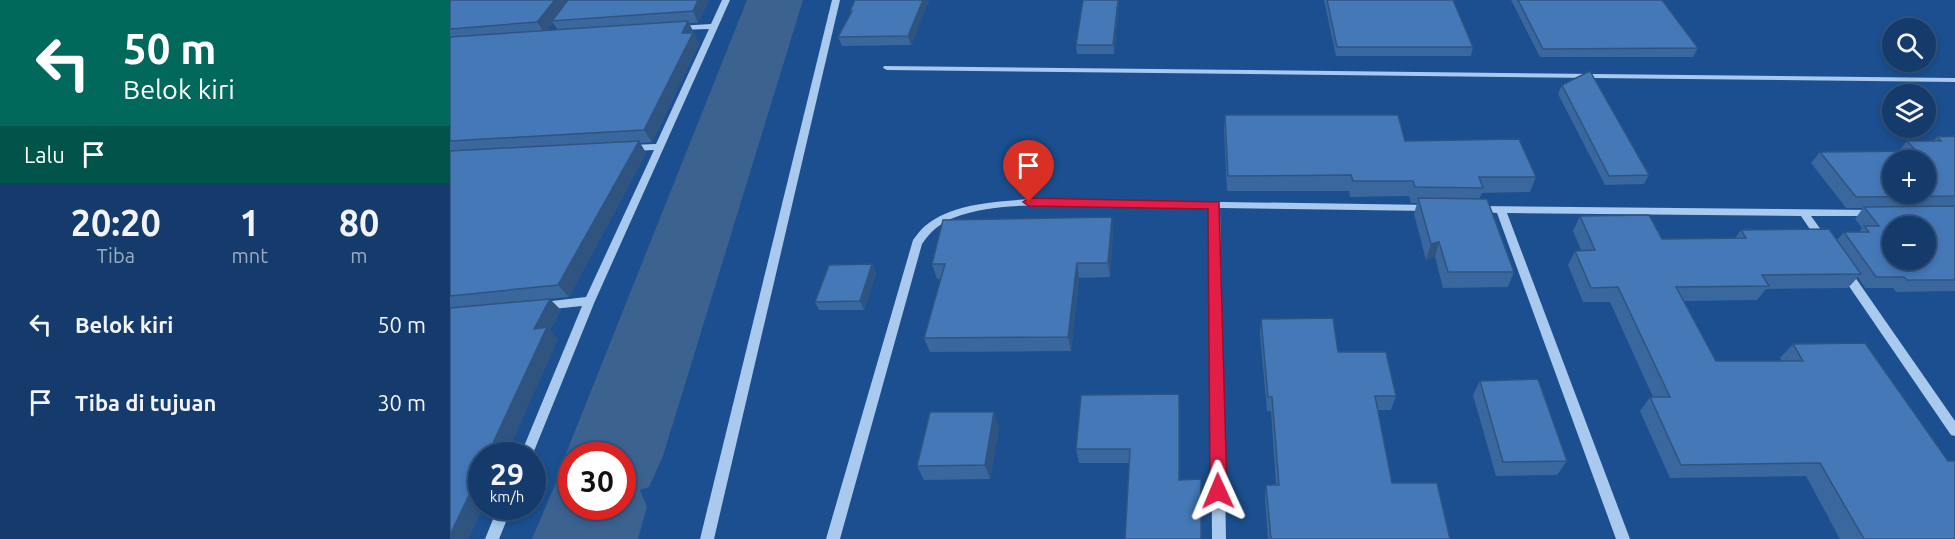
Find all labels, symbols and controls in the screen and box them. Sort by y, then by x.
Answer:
map controls [1882,18,1936,270]
button: search [1882,18,1936,72]
icon: left [24,24,102,102]
text: 50 m [123,25,217,72]
text: Belok kiri [123,74,235,104]
button: layers [1882,84,1936,138]
icon: arrive [77,138,110,171]
pin [1003,140,1054,202]
text: Lalu [24,142,65,167]
icon: arrive [1012,149,1045,182]
button: + [1882,150,1936,204]
text: 20:20 [71,202,161,243]
text: 1 [240,202,260,243]
text: 80 [339,202,379,243]
button: − [1882,216,1936,270]
text: Tiba [97,244,135,267]
text: mnt [231,244,268,267]
text: m [350,244,368,267]
icon: left [24,308,57,341]
text: Belok kiri [75,312,173,337]
text: 50 m [377,312,426,337]
icon: arrive [24,386,57,419]
text: Tiba di tujuan [75,390,216,415]
text: 30 m [377,390,426,415]
speed limit sign: 30 [558,442,636,520]
text: 29 [490,457,524,491]
position arrow [1186,459,1250,523]
text: km/h [490,488,524,505]

